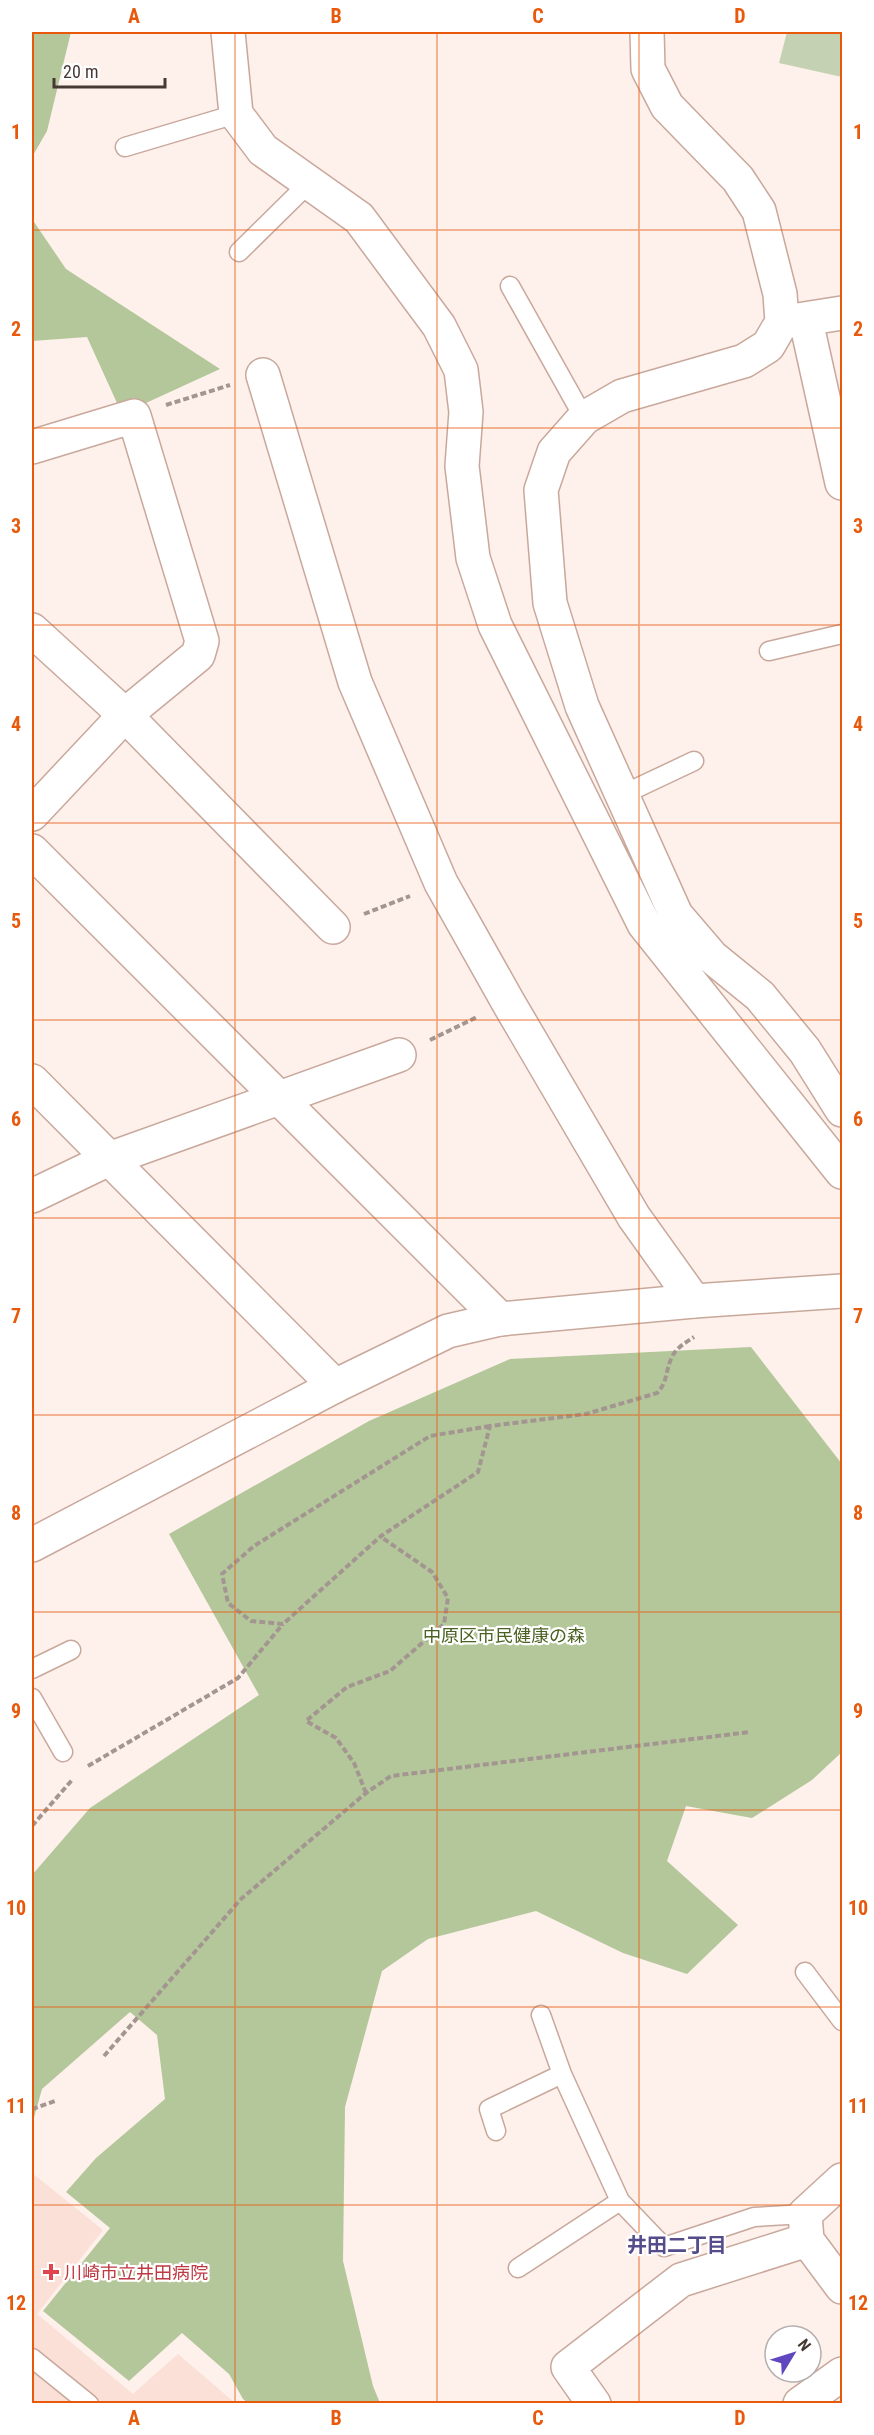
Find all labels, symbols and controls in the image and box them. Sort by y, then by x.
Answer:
text: A [128,4,140,28]
text: B [330,4,342,28]
text: C [532,4,544,28]
text: D [734,4,746,28]
scale bar [54,51,165,89]
text: 20 m [63,61,98,82]
text: 1 [11,120,21,144]
text: 1 [853,120,863,144]
text: 2 [11,317,21,341]
text: 2 [853,317,863,341]
text: 3 [11,514,21,538]
text: 3 [853,514,863,538]
text: 4 [11,712,21,736]
text: 4 [853,712,863,736]
text: 5 [11,909,21,933]
text: 5 [853,909,863,933]
text: 6 [11,1107,21,1131]
text: 6 [853,1107,863,1131]
text: 7 [11,1304,21,1328]
text: 7 [853,1304,863,1328]
text: 8 [11,1501,21,1525]
text: 8 [853,1501,863,1525]
park label: 中原区市民健康の森 [423,1625,585,1646]
text: 9 [11,1699,21,1723]
text: 9 [853,1699,863,1723]
text: 10 [6,1896,26,1920]
text: 10 [848,1896,868,1920]
text: 11 [6,2094,26,2118]
text: 11 [848,2094,868,2118]
district label: 井田二丁目 [627,2233,727,2257]
place label: 川崎市立井田病院 [64,2262,208,2283]
marker: 川崎市立井田病院 [42,2263,60,2281]
text: 12 [6,2291,26,2315]
text: 12 [848,2291,868,2315]
north arrow [763,2324,823,2384]
text: N [794,2335,815,2355]
text: A [128,2406,140,2430]
text: B [330,2406,342,2430]
text: C [532,2406,544,2430]
text: D [734,2406,746,2430]

